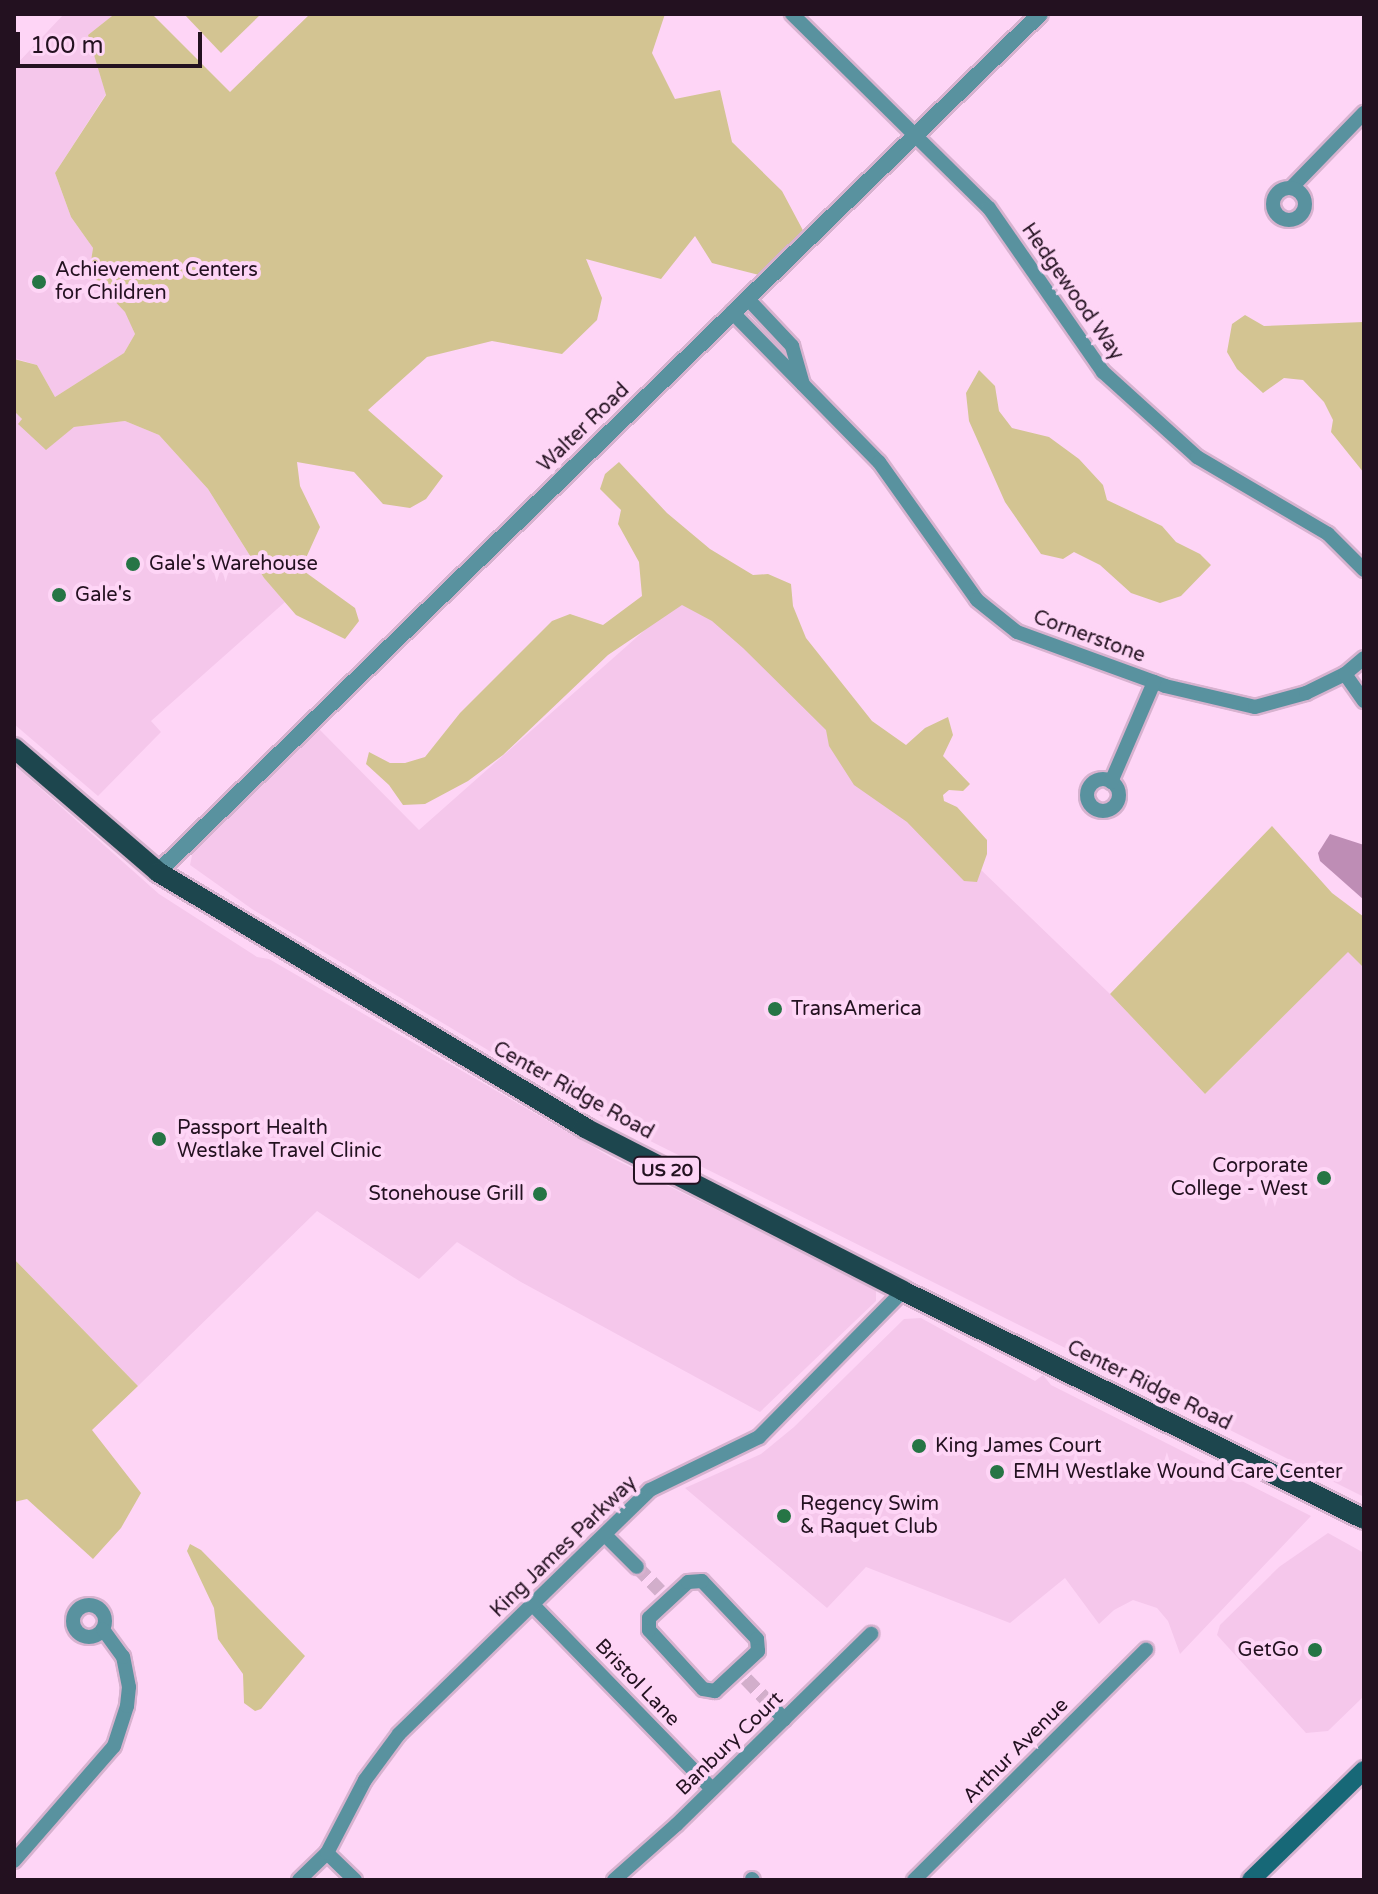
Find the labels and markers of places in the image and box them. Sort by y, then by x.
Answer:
place label: Achievement Centers for Children [55,258,258,305]
marker: Achievement Centers for Children [30,273,48,291]
place label: Gale's Warehouse [149,552,318,576]
marker: Gale's Warehouse [124,555,142,573]
place label: Gale's [75,583,132,607]
marker: Gale's [50,586,68,604]
place label: TransAmerica [791,997,922,1021]
marker: TransAmerica [766,1000,784,1018]
place label: Passport Health Westlake Travel Clinic [177,1116,382,1163]
marker: Passport Health Westlake Travel Clinic [148,1128,170,1150]
place label: Corporate College - West [1171,1154,1308,1201]
marker: Corporate College - West [1315,1169,1333,1187]
place label: Stonehouse Grill [369,1182,524,1206]
marker: Stonehouse Grill [531,1185,549,1203]
place label: King James Court [935,1434,1102,1458]
marker: King James Court [910,1437,928,1455]
place label: EMH Westlake Wound Care Center [1013,1460,1343,1484]
marker: EMH Westlake Wound Care Center [988,1463,1006,1481]
place label: Regency Swim & Raquet Club [800,1492,939,1539]
marker: Regency Swim & Raquet Club [775,1507,793,1525]
place label: GetGo [1238,1638,1299,1662]
marker: GetGo [1306,1641,1324,1659]

